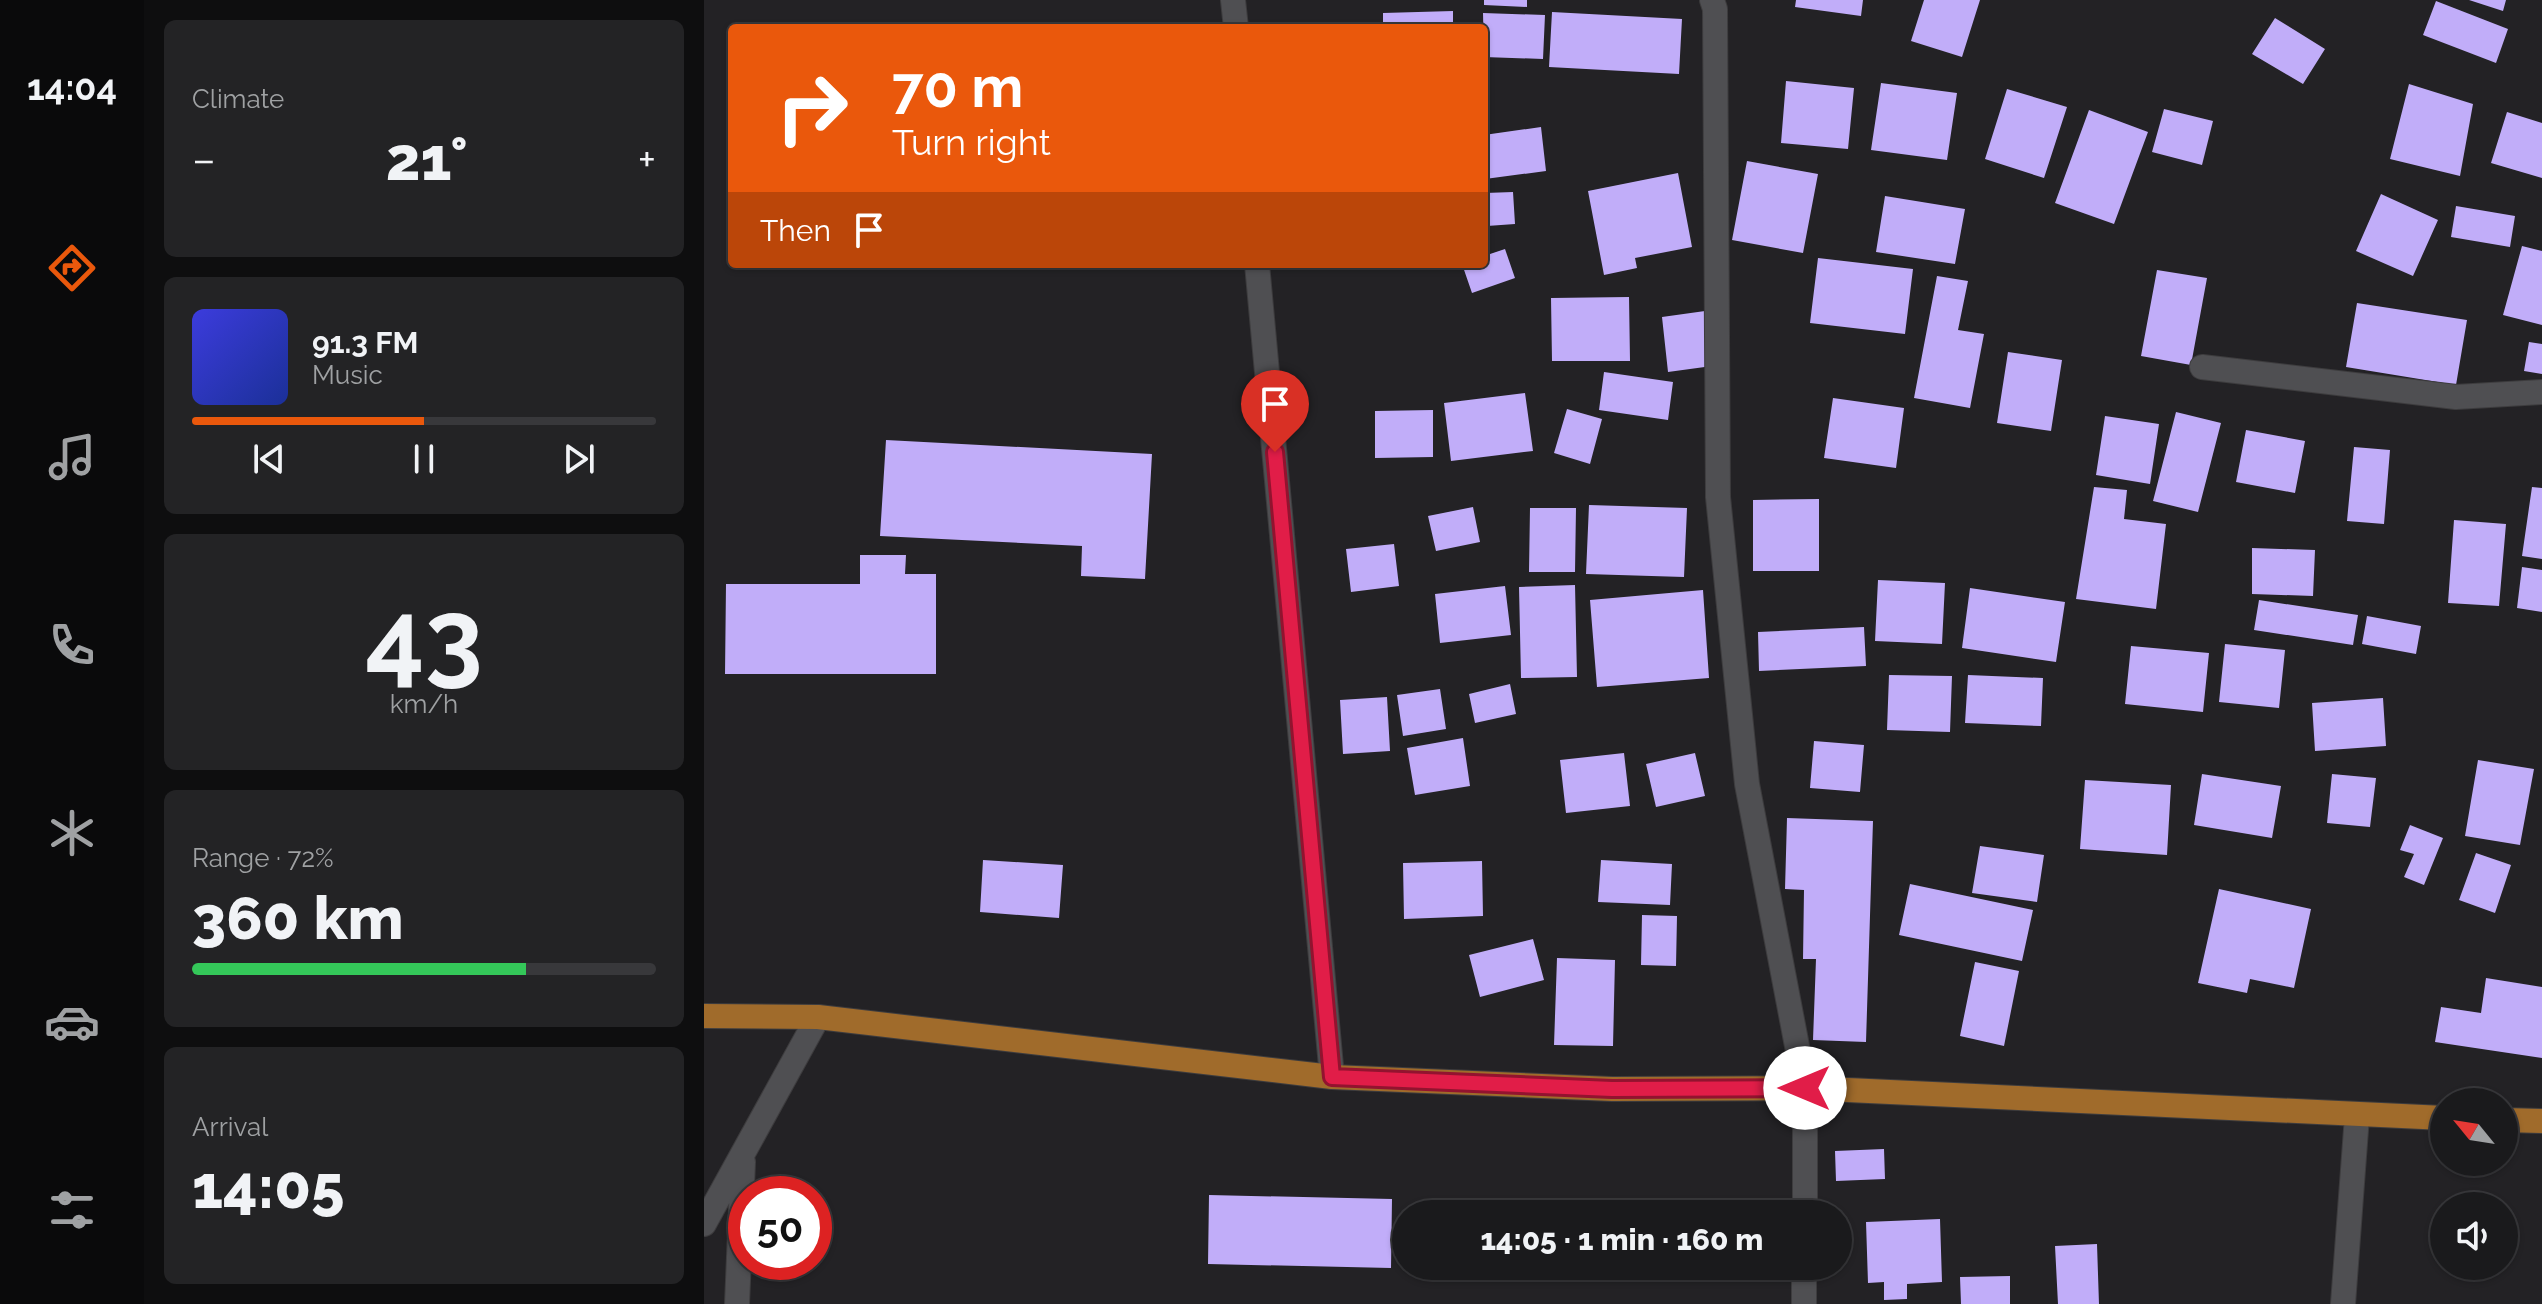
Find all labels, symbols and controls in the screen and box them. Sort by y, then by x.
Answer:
text: 70 m [892,54,1023,120]
icon: right [760,56,864,160]
text: 14:04 [27,66,117,108]
text: Climate [192,84,284,114]
text: Turn right [892,121,1051,163]
text: 21° [386,124,468,194]
text: − [192,134,216,185]
text: + [638,134,656,185]
icon: arrive [847,208,891,252]
text: Then [760,213,831,248]
icon: directions [44,240,100,296]
text: 91.3 FM [312,325,418,360]
text: Music [312,360,383,390]
pin [1241,370,1309,452]
icon: arrive [1253,382,1297,426]
icon: music [44,429,100,485]
icon: previous [247,437,291,481]
icon: pause [402,437,446,481]
icon: next [557,437,601,481]
text: 43 [365,576,483,698]
icon: phone [44,617,100,673]
text: km/h [390,689,458,719]
icon: climate [44,805,100,861]
text: Range · 72% [192,843,334,873]
text: 360 km [192,883,404,953]
icon: car [44,994,100,1050]
position arrow [1763,1046,1847,1130]
north arrow [2430,1088,2518,1176]
map controls [2430,1088,2518,1280]
text: Arrival [192,1112,268,1142]
text: 14:05 [192,1152,345,1222]
speed limit sign: 50 [728,1176,832,1280]
icon: filters [44,1182,100,1238]
button: sound [2430,1192,2518,1280]
text: 14:05 · 1 min · 160 m [1481,1222,1763,1257]

